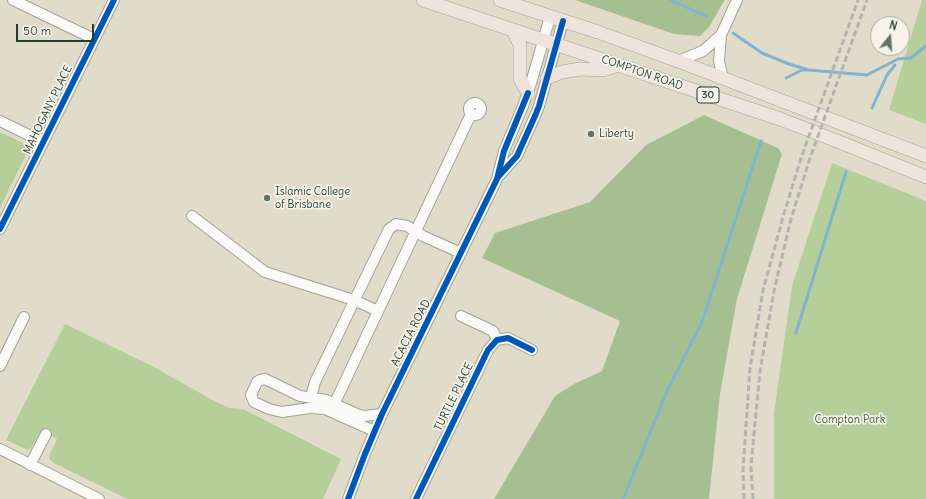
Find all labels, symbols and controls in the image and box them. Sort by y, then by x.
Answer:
scale bar [18,16,96,42]
north arrow [870,16,910,56]
text: N [888,18,899,33]
text: 50 m [23,23,51,38]
street label: COMPTON ROAD [599,53,685,93]
street label: MAHOGANY PLACE [21,64,75,156]
road number: 30 [697,87,719,103]
place label: Liberty [599,127,634,141]
marker: Liberty [586,129,596,139]
place label: Islamic College of Brisbane [275,185,350,211]
marker: Islamic College of Brisbane [262,193,272,203]
street label: ACACIA ROAD [388,297,434,369]
street label: TURTLE PLACE [432,361,476,433]
park label: Compton Park [815,413,885,427]

